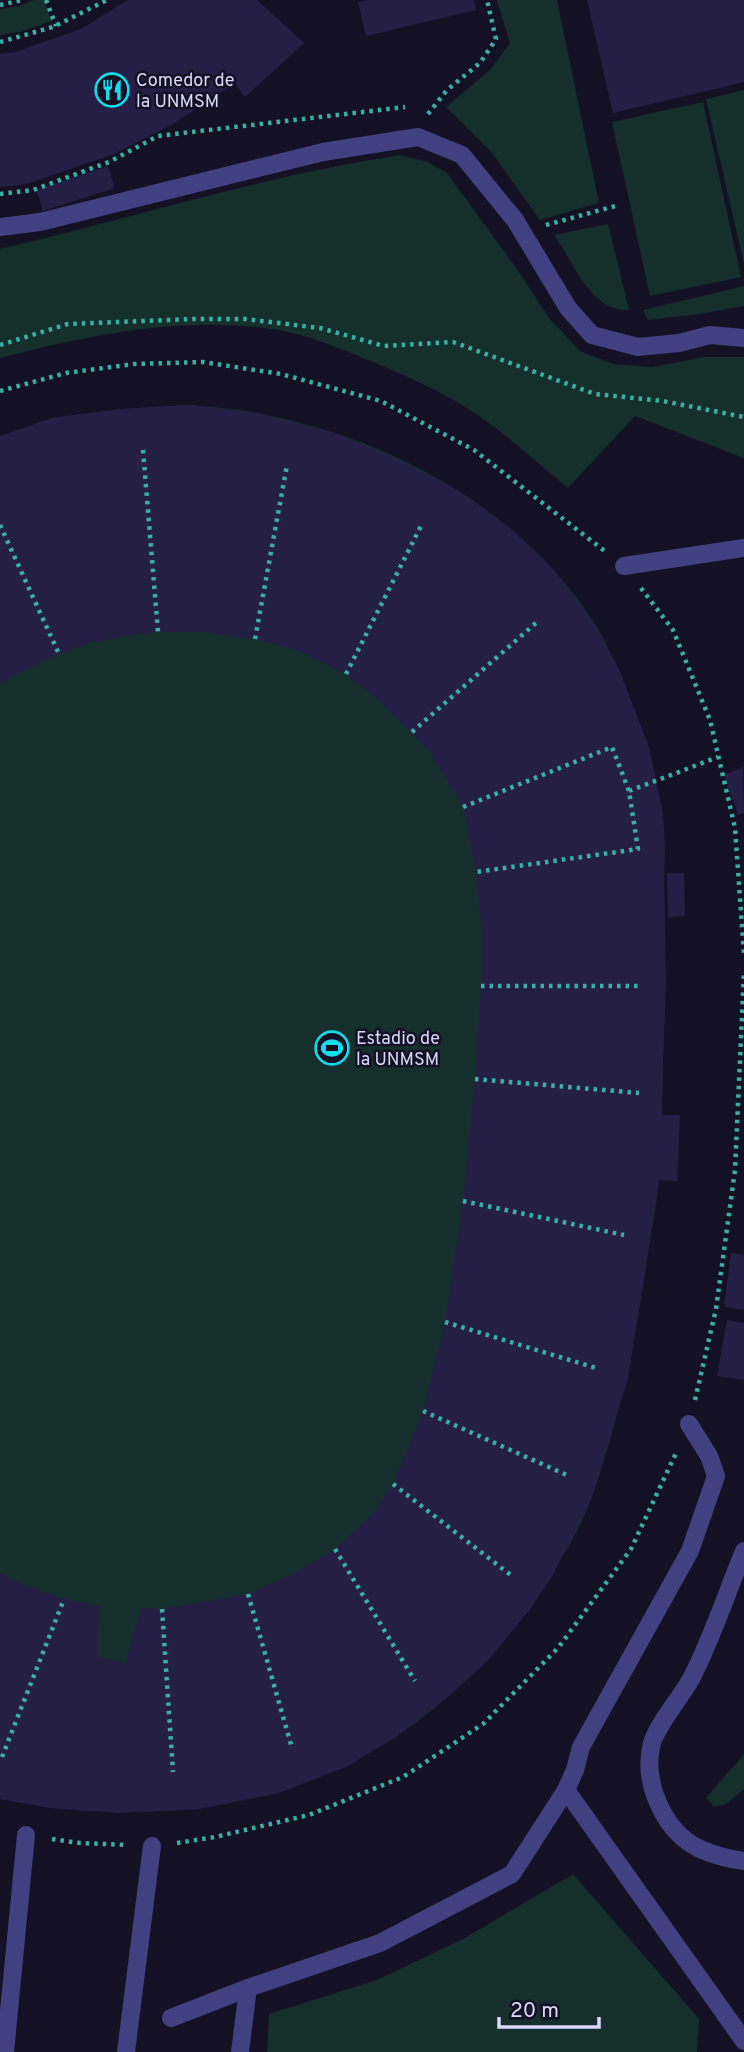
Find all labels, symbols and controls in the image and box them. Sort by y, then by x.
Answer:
place label: Comedor de la UNMSM [136,70,234,114]
restaurant icon: Comedor de la UNMSM [93,71,131,109]
place label: Estadio de la UNMSM [356,1028,440,1072]
sports icon: Estadio de la UNMSM [313,1029,351,1067]
scale bar [499,1986,599,2030]
text: 20 m [510,1998,559,2025]

